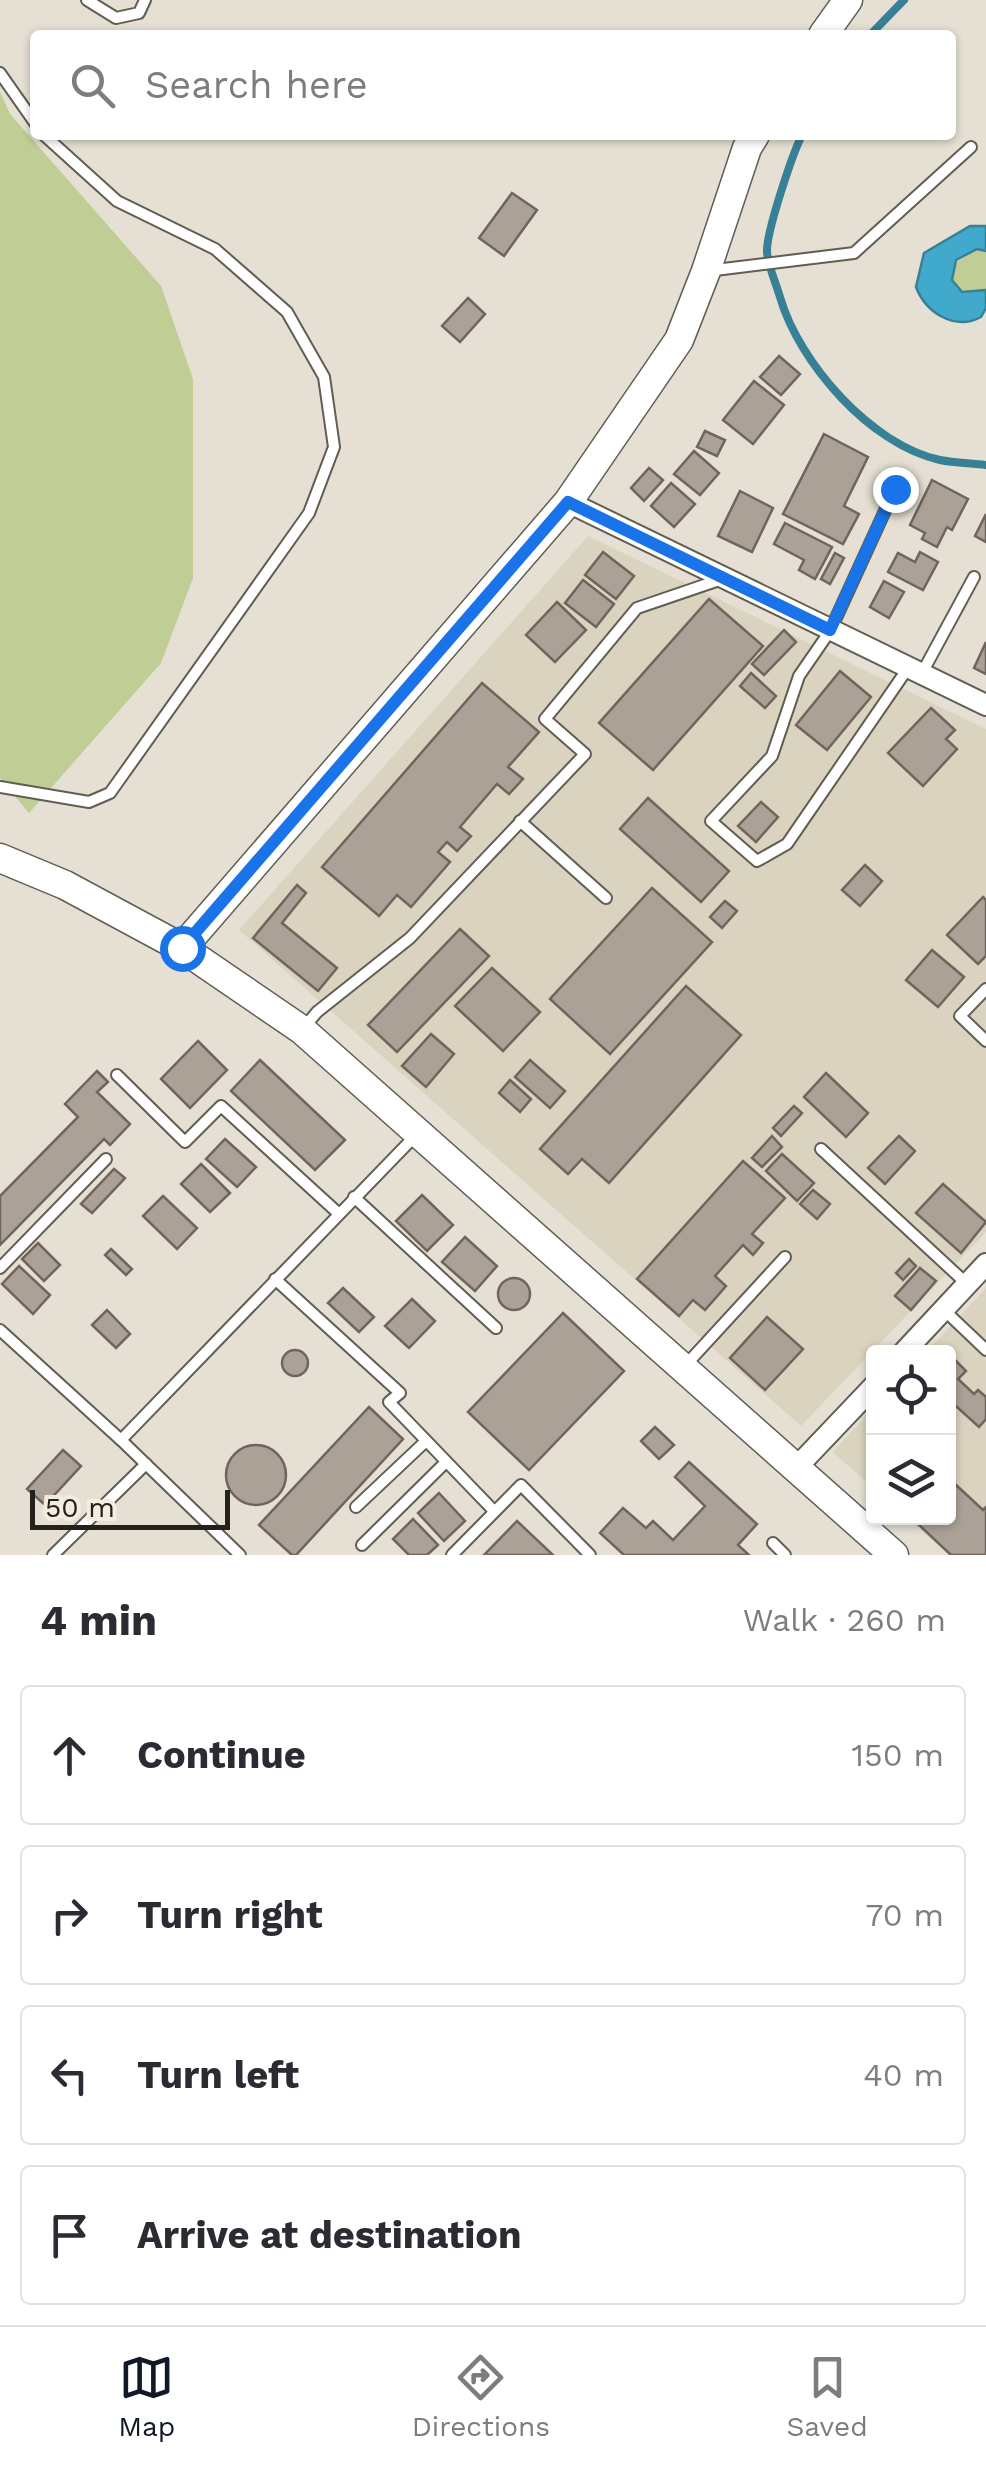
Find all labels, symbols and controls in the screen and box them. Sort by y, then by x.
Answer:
search box [30,30,956,140]
icon: search [65,58,120,113]
text: Search here [145,63,368,107]
route end [873,467,919,513]
route start [160,926,206,972]
map controls [866,1345,956,1525]
button: locate [866,1345,956,1435]
button: layers [866,1435,956,1525]
scale bar [30,1485,230,1530]
text: 50 m [45,1491,115,1524]
text: 4 min [40,1596,157,1645]
text: Walk · 260 m [743,1601,946,1639]
icon: ahead [42,1728,97,1783]
text: Continue [137,1733,306,1777]
text: 150 m [852,1736,944,1774]
icon: right [42,1888,97,1943]
text: Turn right [137,1893,323,1937]
text: 70 m [865,1896,944,1934]
icon: left [42,2048,97,2103]
text: Turn left [137,2053,299,2097]
text: 40 m [863,2056,944,2094]
icon: arrive [42,2208,97,2263]
text: Arrive at destination [137,2213,522,2257]
tab: Map [118,2350,175,2443]
tab: Directions [412,2350,550,2443]
tab: Saved [786,2350,868,2443]

